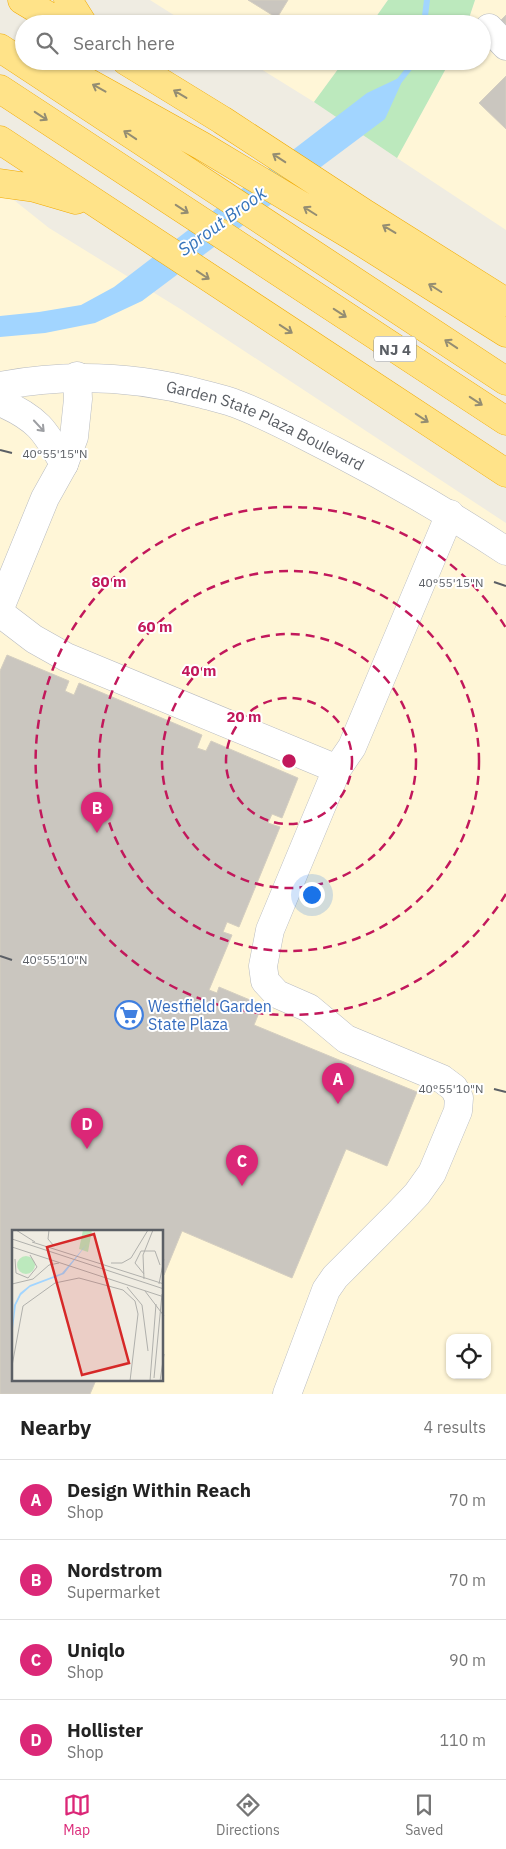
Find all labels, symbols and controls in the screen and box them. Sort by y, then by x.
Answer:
search box [15,15,491,70]
icon: search [33,29,61,57]
text: Search here [73,31,175,55]
one-way arrow [91,83,106,93]
one-way arrow [174,89,188,99]
one-way arrow [33,111,47,121]
one-way arrow [124,130,138,140]
one-way arrow [273,152,287,162]
water label: Sprout Brook [173,181,271,261]
one-way arrow [175,203,189,214]
one-way arrow [304,205,318,215]
one-way arrow [383,223,397,233]
one-way arrow [196,270,210,280]
one-way arrow [428,283,442,294]
one-way arrow [333,308,347,318]
one-way arrow [279,324,293,335]
road number: NJ 4 [374,336,416,362]
one-way arrow [444,339,458,349]
street label: Garden State Plaza Boulevard [164,376,368,475]
one-way arrow [469,397,483,407]
one-way arrow [415,413,429,423]
one-way arrow [33,419,45,432]
text: 40°55'15"N [22,446,88,461]
text: 80 m [92,572,126,591]
text: 40°55'15"N [418,575,484,590]
text: 60 m [138,617,172,636]
text: 40 m [182,661,216,680]
text: 20 m [227,707,261,726]
centre of rings [280,752,298,770]
pin: B [81,792,113,833]
your location [299,882,325,908]
text: 40°55'10"N [22,952,88,967]
place label: Westfield Garden State Plaza [148,996,272,1034]
supermarket icon: Westfield Garden State Plaza [114,1000,144,1030]
pin: A [322,1063,354,1104]
text: 40°55'10"N [418,1081,484,1096]
pin: D [71,1108,103,1149]
pin: C [226,1145,258,1186]
inset map [12,1230,164,1382]
map controls [446,1334,491,1379]
button: locate [446,1334,491,1379]
text: Nearby [20,1413,91,1441]
text: 4 results [423,1417,486,1437]
text: Design Within Reach [67,1478,251,1502]
text: A [31,1490,41,1510]
text: 70 m [449,1490,486,1510]
text: Shop [67,1502,104,1522]
text: Nordstrom [67,1558,163,1582]
text: B [31,1570,41,1590]
text: 70 m [449,1570,486,1590]
text: Supermarket [67,1582,160,1602]
text: Uniqlo [67,1638,125,1662]
text: C [31,1650,41,1670]
text: 90 m [449,1650,486,1670]
text: Shop [67,1662,104,1682]
text: Hollister [67,1718,143,1742]
text: D [30,1730,42,1750]
text: 110 m [439,1730,486,1750]
text: Shop [67,1742,104,1762]
tab: Map [63,1791,91,1839]
tab: Directions [216,1791,280,1839]
tab: Saved [405,1791,443,1839]

